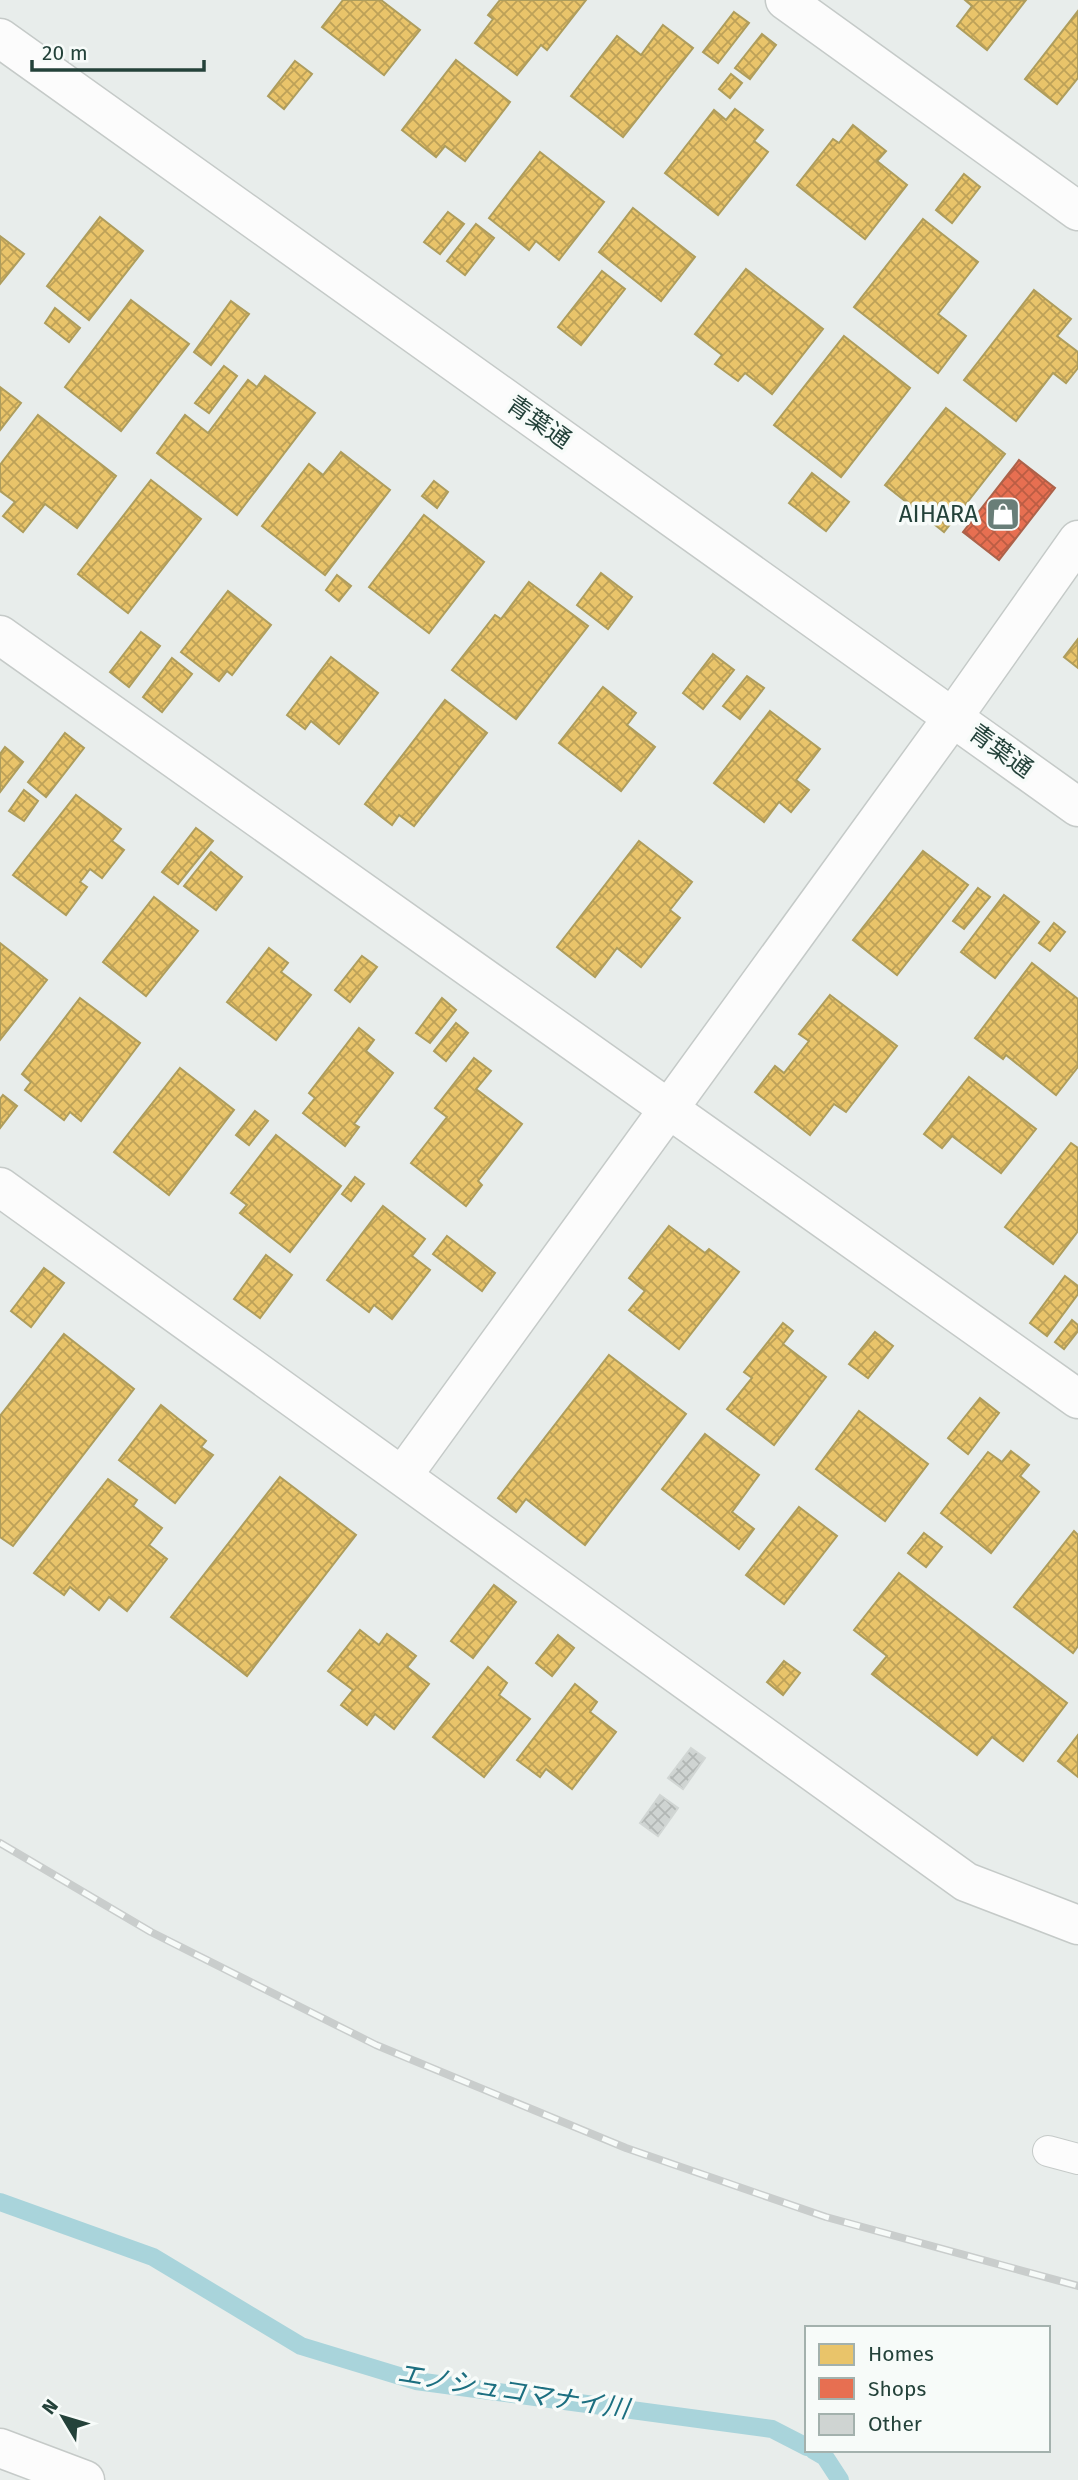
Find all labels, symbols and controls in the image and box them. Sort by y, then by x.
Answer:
scale bar [32,28,203,72]
text: 20 m [42,40,88,66]
street label: 青葉通 [501,390,577,454]
shop icon: AIHARA [984,495,1022,533]
place label: AIHARA [899,500,978,528]
street label: 青葉通 [964,719,1038,783]
legend [805,2326,1050,2452]
text: Homes [868,2341,934,2367]
water label: エノシュコマナイ川 [395,2358,634,2426]
text: Shops [868,2376,926,2402]
north arrow [28,2382,98,2452]
text: N [37,2395,63,2419]
text: Other [868,2411,922,2437]

